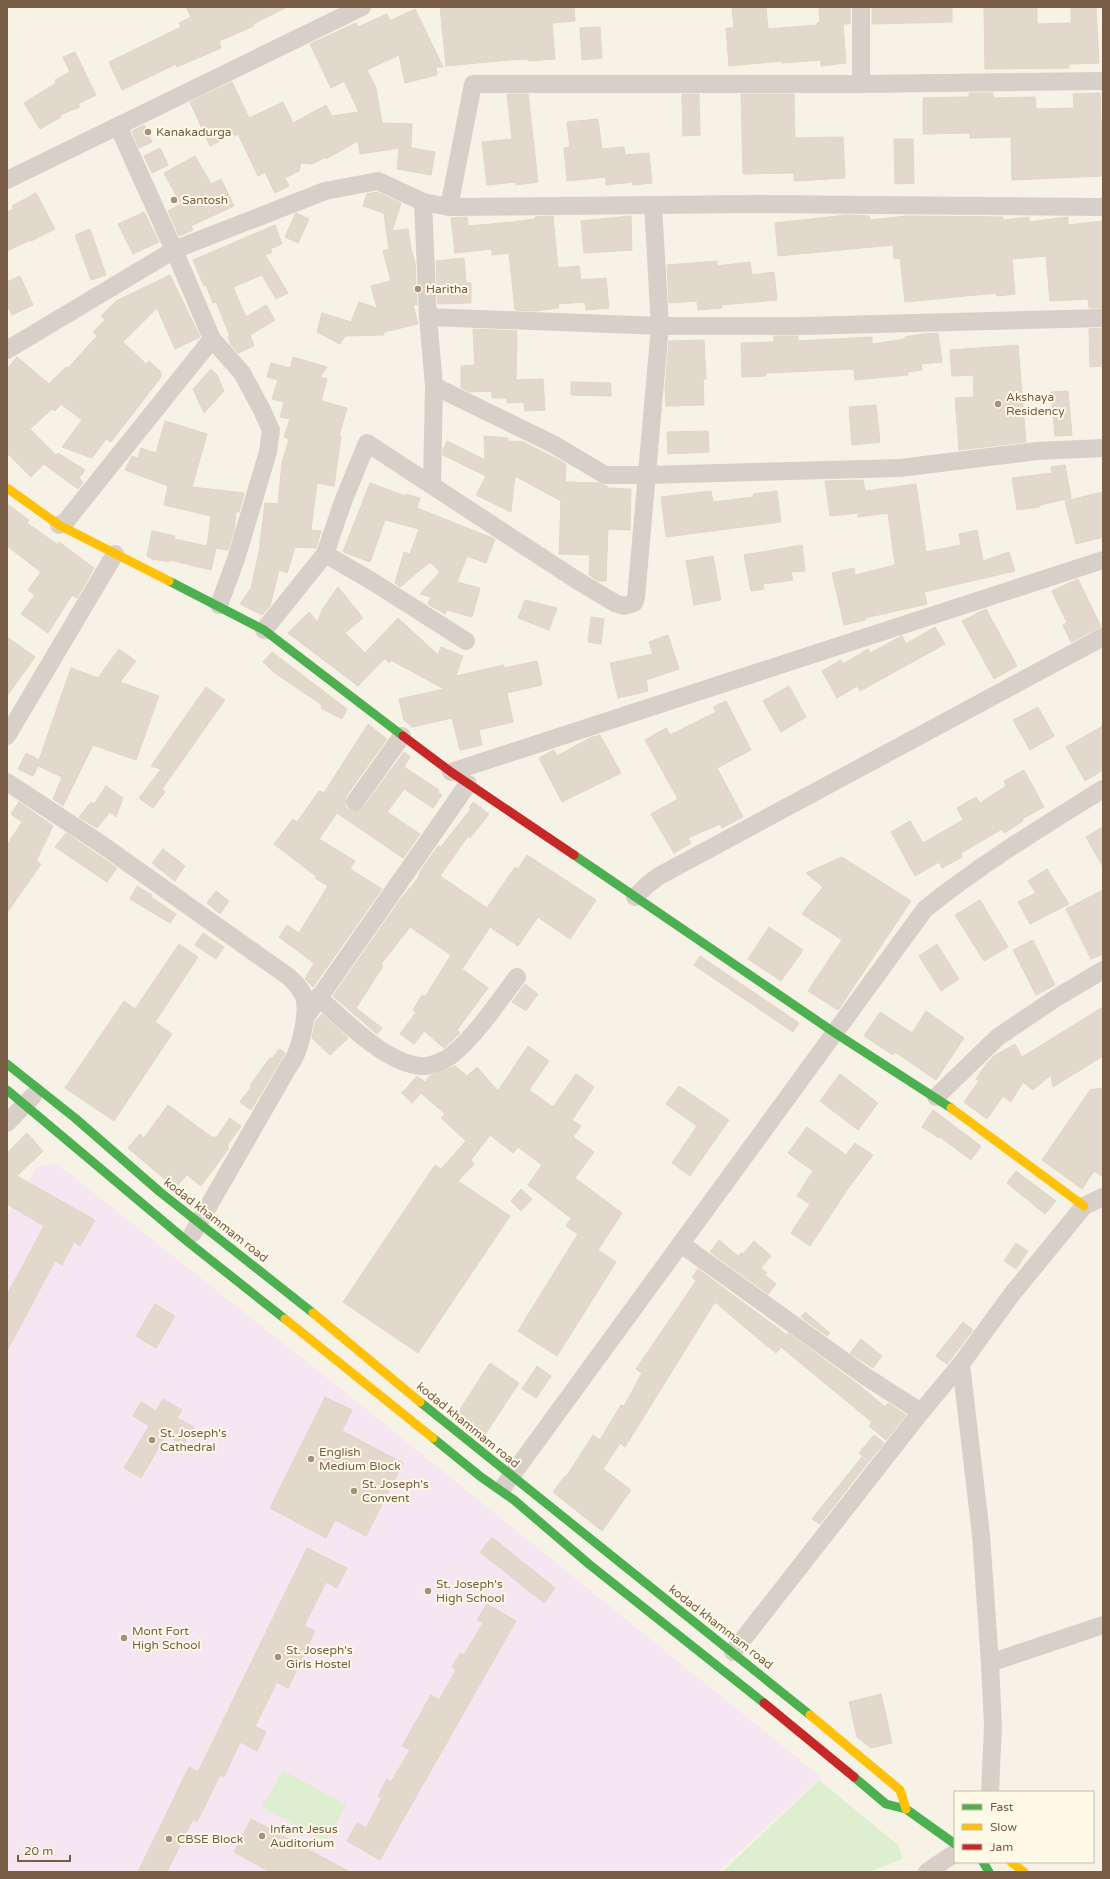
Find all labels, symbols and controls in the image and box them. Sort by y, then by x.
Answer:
place label: Kanakadurga [156,125,232,139]
marker: Kanakadurga [143,127,153,137]
place label: Santosh [182,193,228,207]
marker: Santosh [169,195,179,205]
place label: Haritha [426,282,468,296]
marker: Haritha [413,284,423,294]
place label: Akshaya Residency [1006,390,1065,418]
marker: Akshaya Residency [993,399,1003,409]
street label: kodad khammam road [161,1175,271,1265]
street label: kodad khammam road [414,1379,522,1471]
place label: St. Joseph's Cathedral [160,1426,227,1454]
marker: St. Joseph's Cathedral [147,1435,157,1445]
place label: English Medium Block [319,1445,401,1473]
marker: English Medium Block [306,1454,316,1464]
place label: St. Joseph's Convent [362,1477,429,1505]
marker: St. Joseph's Convent [349,1486,359,1496]
place label: St. Joseph's High School [436,1577,505,1605]
street label: kodad khammam road [666,1582,776,1672]
marker: St. Joseph's High School [423,1586,433,1596]
place label: Mont Fort High School [132,1624,201,1652]
marker: Mont Fort High School [119,1633,129,1643]
place label: St. Joseph's Girls Hostel [286,1643,353,1671]
marker: St. Joseph's Girls Hostel [273,1652,283,1662]
legend [954,1791,1094,1863]
text: Fast [990,1800,1014,1814]
text: Slow [990,1820,1017,1834]
place label: Infant Jesus Auditorium [270,1822,338,1850]
marker: Infant Jesus Auditorium [257,1831,267,1841]
place label: CBSE Block [177,1832,244,1846]
marker: CBSE Block [164,1834,174,1844]
scale bar [18,1837,70,1863]
text: Jam [990,1840,1013,1854]
text: 20 m [24,1844,53,1858]

